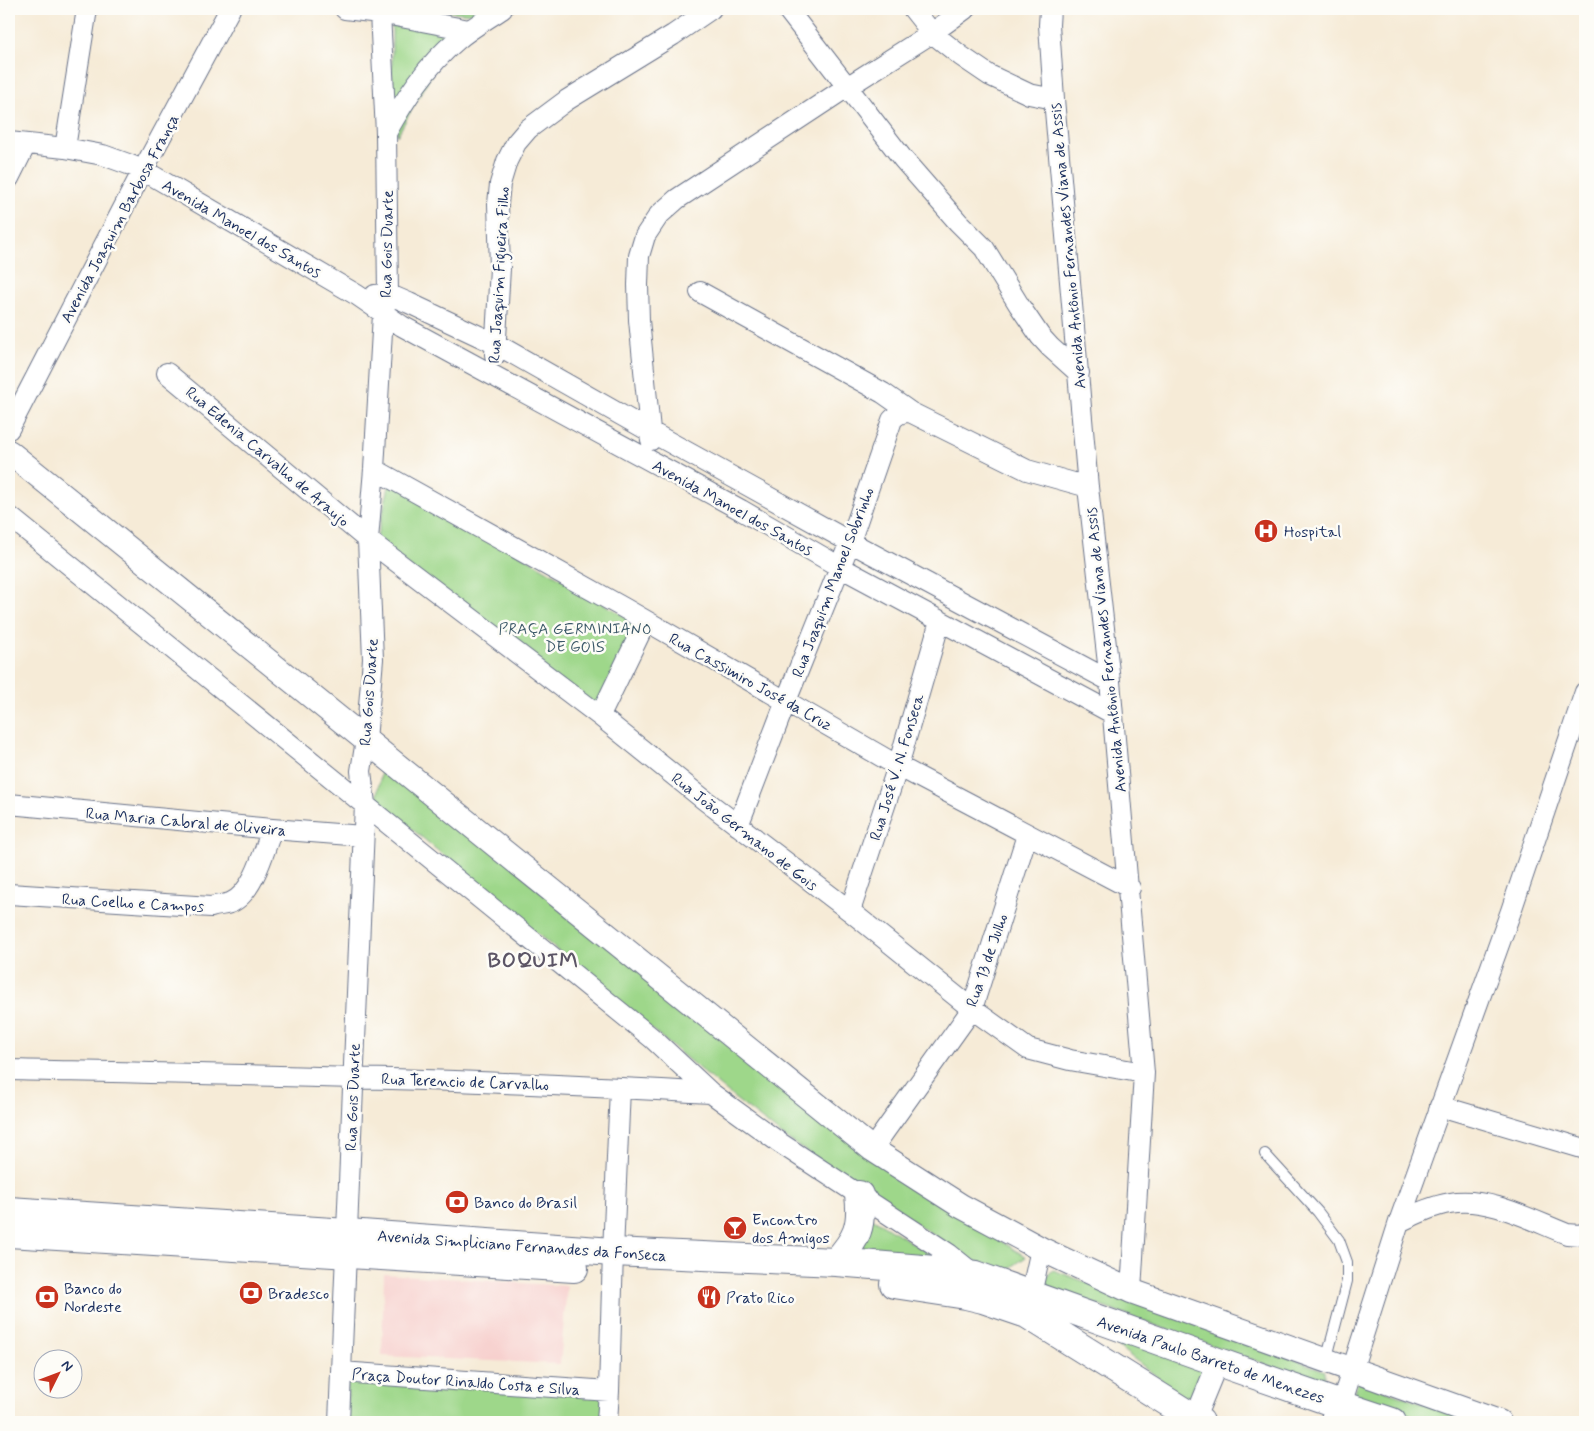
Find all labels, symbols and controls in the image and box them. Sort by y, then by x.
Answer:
street label: Avenida Antônio Fernandes Viana de Assis [1046,102,1091,390]
street label: Avenida Joaquim Barbosa França [56,111,184,327]
street label: Avenida Manoel dos Santos [158,175,325,283]
street label: Rua Joaquim Figueira Filho [484,186,516,364]
street label: Rua Gois Duarte [376,190,399,298]
street label: Rua Edenia Carvalho de Araujo [181,382,353,532]
street label: Avenida Manoel dos Santos [648,455,816,561]
street label: Rua Joaquim Manoel Sobrinho [787,484,879,681]
street label: Avenida Antônio Fernandes Viana de Assis [1081,506,1132,794]
hospital icon: Hospital [1253,518,1279,544]
place label: Hospital [1284,522,1341,543]
park label: PRAÇA GERMINIANO DE GOIS [498,619,652,658]
street label: Rua Cassimiro José da Cruz [665,629,836,736]
street label: Rua Gois Duarte [355,637,384,747]
street label: Rua José V. N. Fonseca [865,691,930,843]
street label: Rua João Germano de Gois [666,768,822,896]
street label: Rua Maria Cabral de Oliveira [85,803,287,842]
street label: Rua Coelho e Campos [61,889,205,918]
street label: Rua 13 de Julho [962,911,1013,1010]
district label: BOQUIM [487,947,579,975]
street label: Rua Gois Duarte [341,1043,366,1151]
street label: Rua Terencio de Carvalho [381,1069,549,1096]
bank icon: Banco do Brasil [444,1189,470,1215]
place label: Banco do Brasil [474,1193,577,1214]
place label: Encontro dos Amigos [752,1210,830,1249]
bar icon: Encontro dos Amigos [722,1215,748,1241]
street label: Avenida Simpliciano Fernandes da Fonseca [377,1226,667,1267]
place label: Banco do Nordeste [64,1279,122,1318]
bank icon: Bradesco [238,1280,264,1306]
bank icon: Banco do Nordeste [34,1284,60,1310]
place label: Bradesco [268,1284,329,1305]
restaurant icon: Prato Rico [696,1284,722,1310]
place label: Prato Rico [726,1288,795,1309]
street label: Avenida Paulo Barreto de Menezes [1094,1312,1327,1409]
north arrow [32,1348,82,1398]
text: N [57,1356,77,1375]
street label: Praça Doutor Rinaldo Costa e Silva [351,1364,581,1401]

